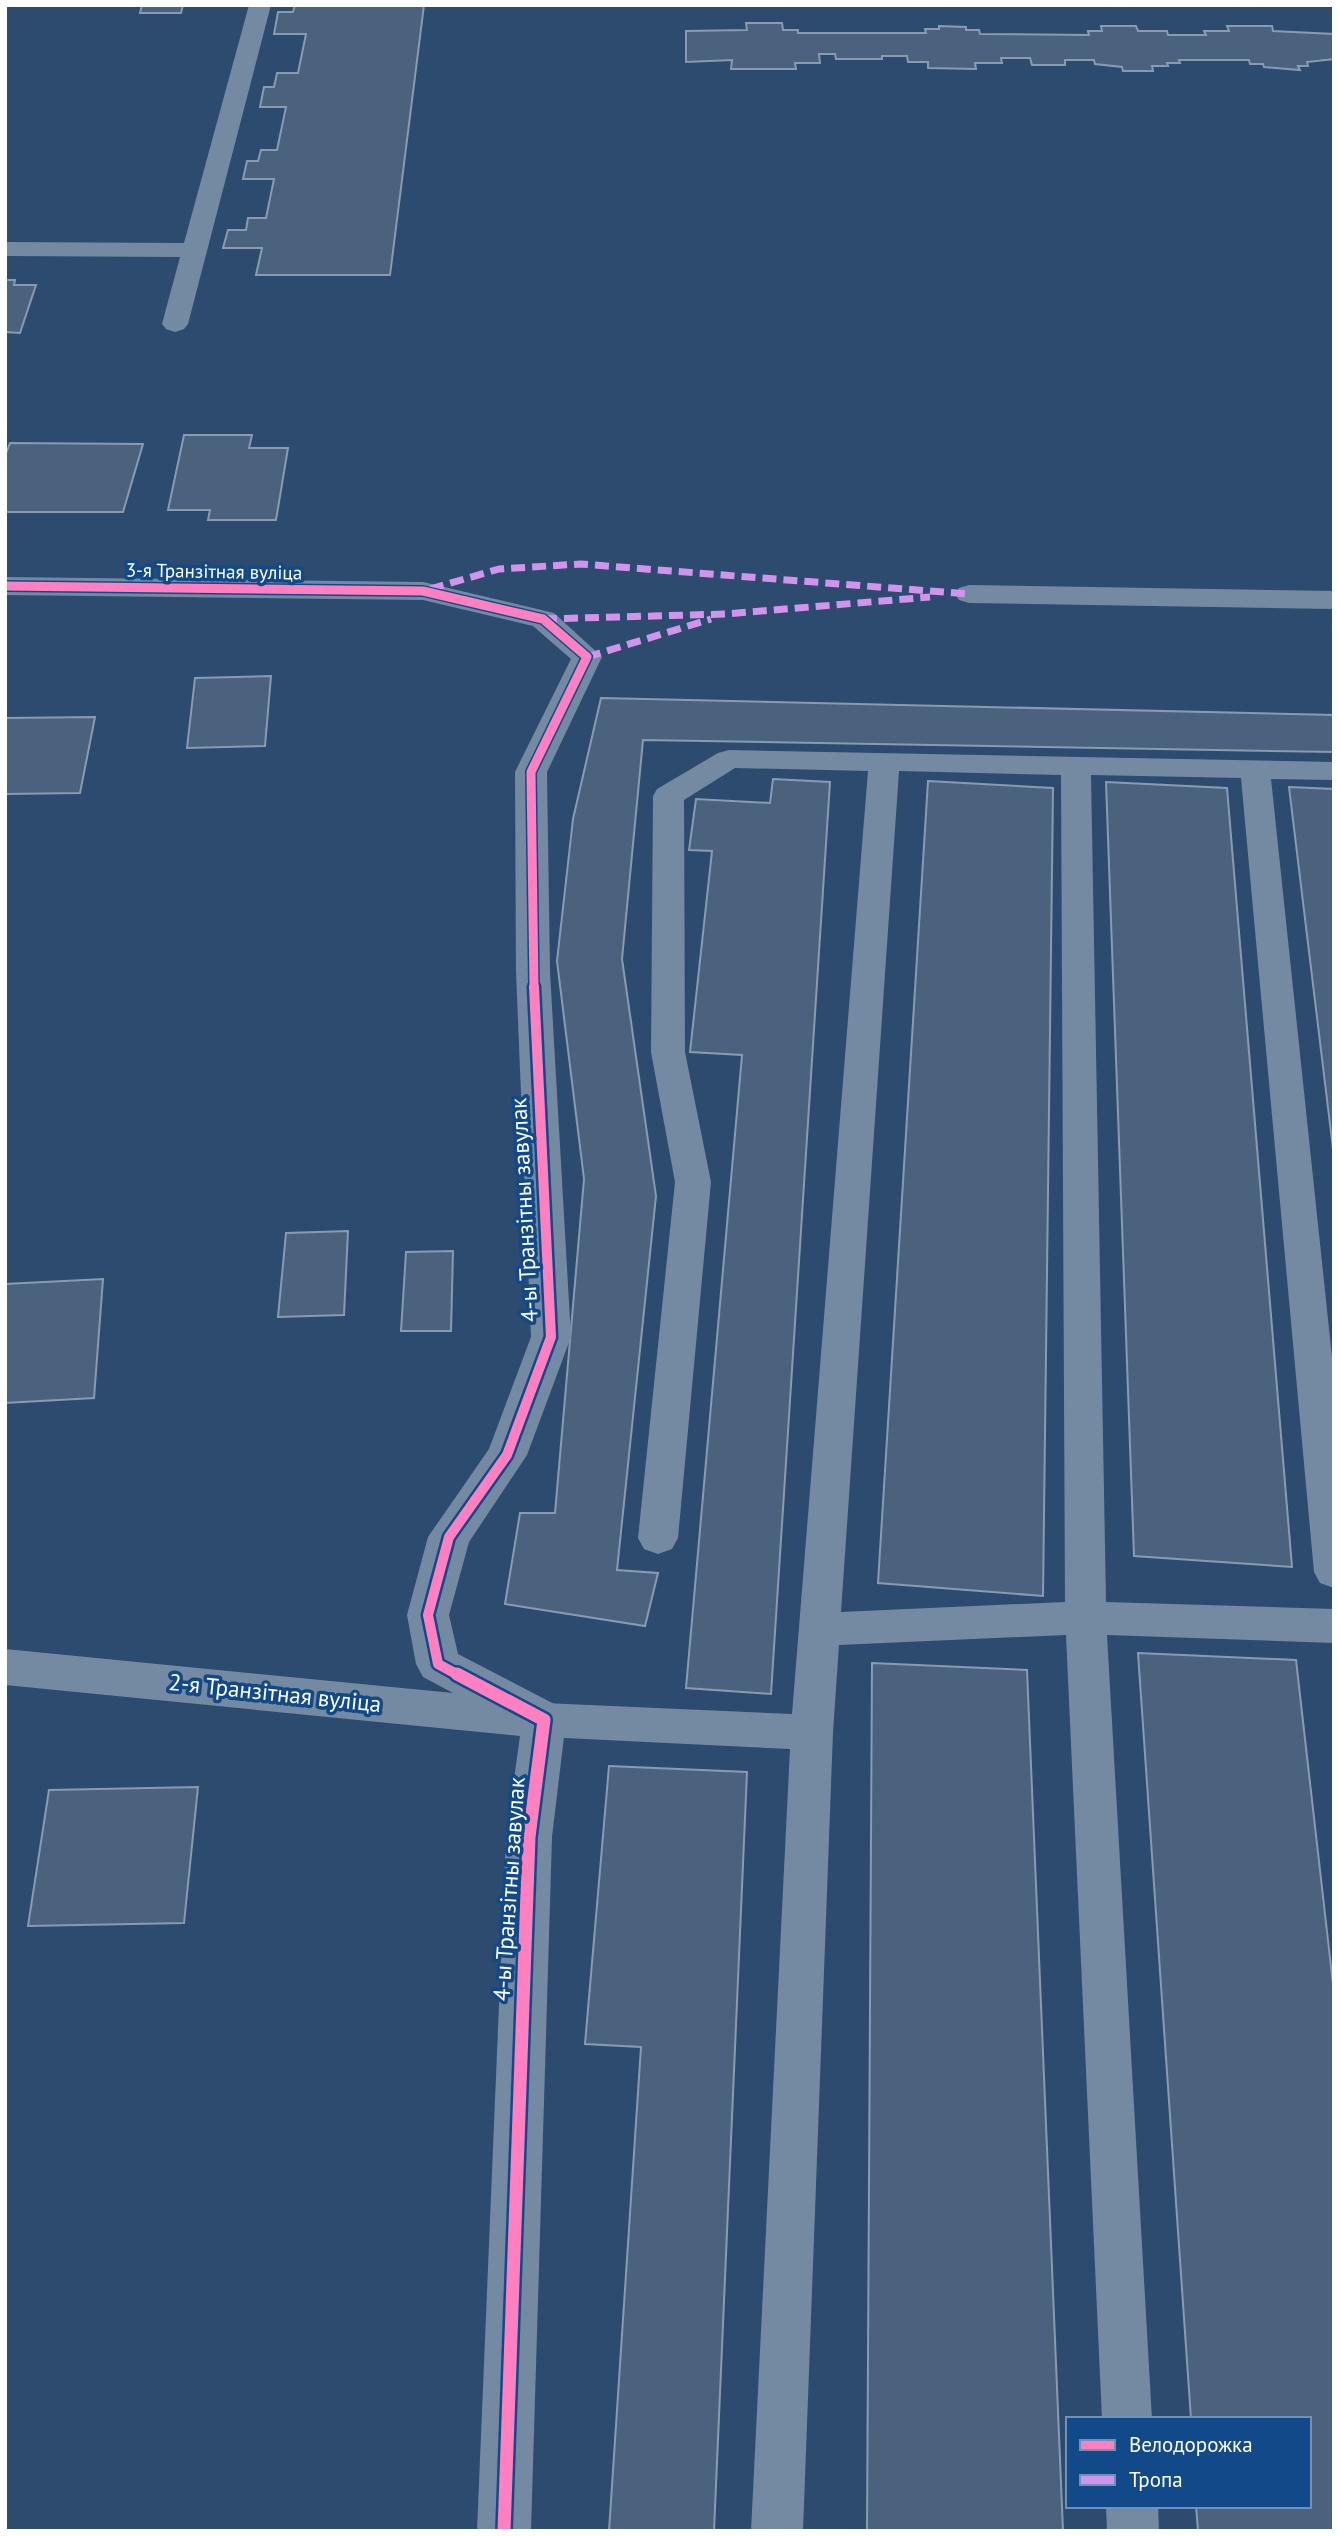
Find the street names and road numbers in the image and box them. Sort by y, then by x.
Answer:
street label: 3-я Транзітная вуліца [126,557,302,585]
street label: 4-ы Транзітны завулак [503,1097,544,1323]
street label: 2-я Транзітная вуліца [167,1667,383,1718]
street label: 4-ы Транзітны завулак [486,1776,531,2002]

